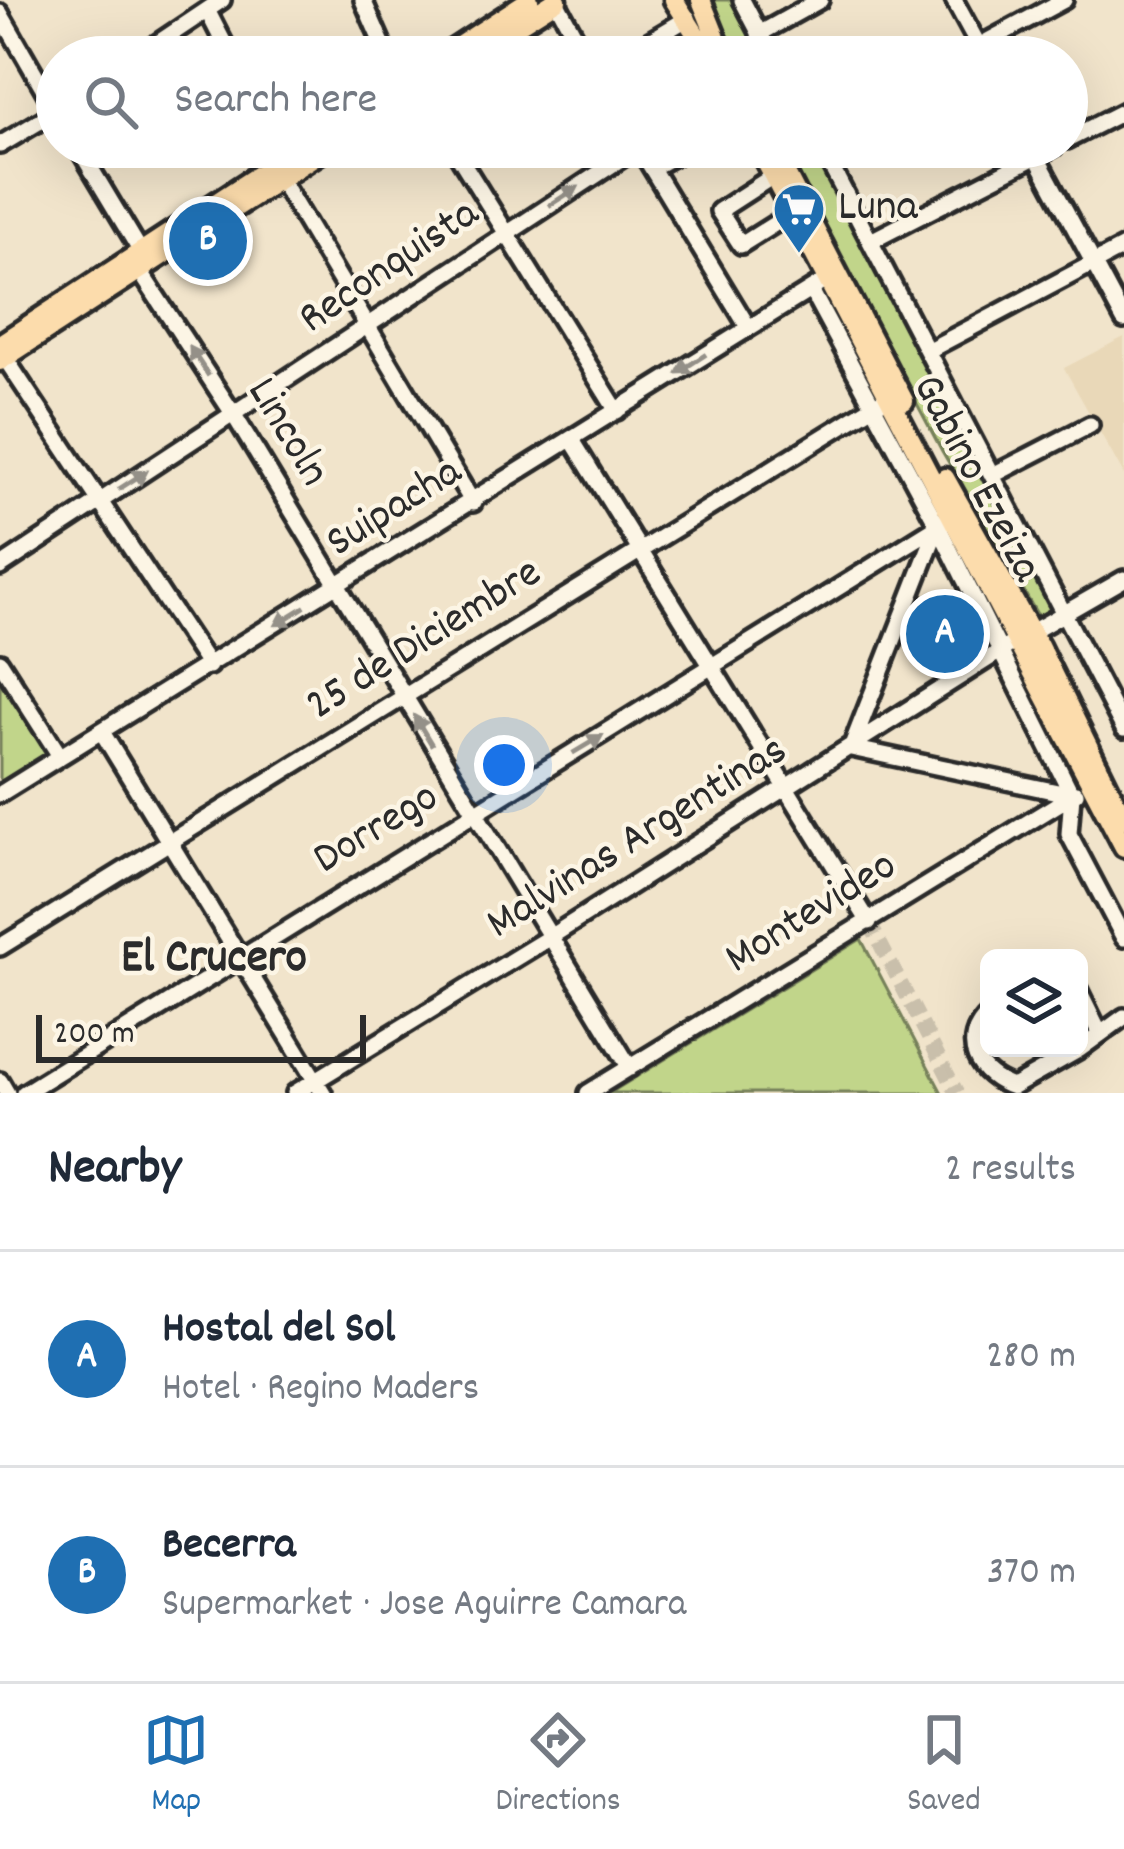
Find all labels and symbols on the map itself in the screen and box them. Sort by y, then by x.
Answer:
place label: Luna [838,177,919,241]
supermarket icon: Luna [771,181,827,255]
street label: Reconquista [287,184,494,352]
one-way arrow [548,186,581,208]
pin: B [169,196,247,286]
one-way arrow [188,345,210,378]
one-way arrow [675,352,707,374]
street label: Gabino Ezeiza [894,364,1057,595]
street label: Lincoln [228,366,344,500]
street label: Suipacha [315,442,476,576]
one-way arrow [117,469,149,491]
street label: 25 de Diciembre [295,543,555,739]
pin: A [906,589,984,679]
one-way arrow [273,605,307,626]
one-way arrow [413,713,434,747]
street label: Malvinas Argentinas [475,721,801,957]
one-way arrow [571,734,605,755]
your location [474,735,534,795]
street label: Dorrego [302,768,452,892]
street label: Montevideo [714,836,910,992]
district label: El Crucero [121,926,307,995]
scale bar [36,1009,366,1062]

